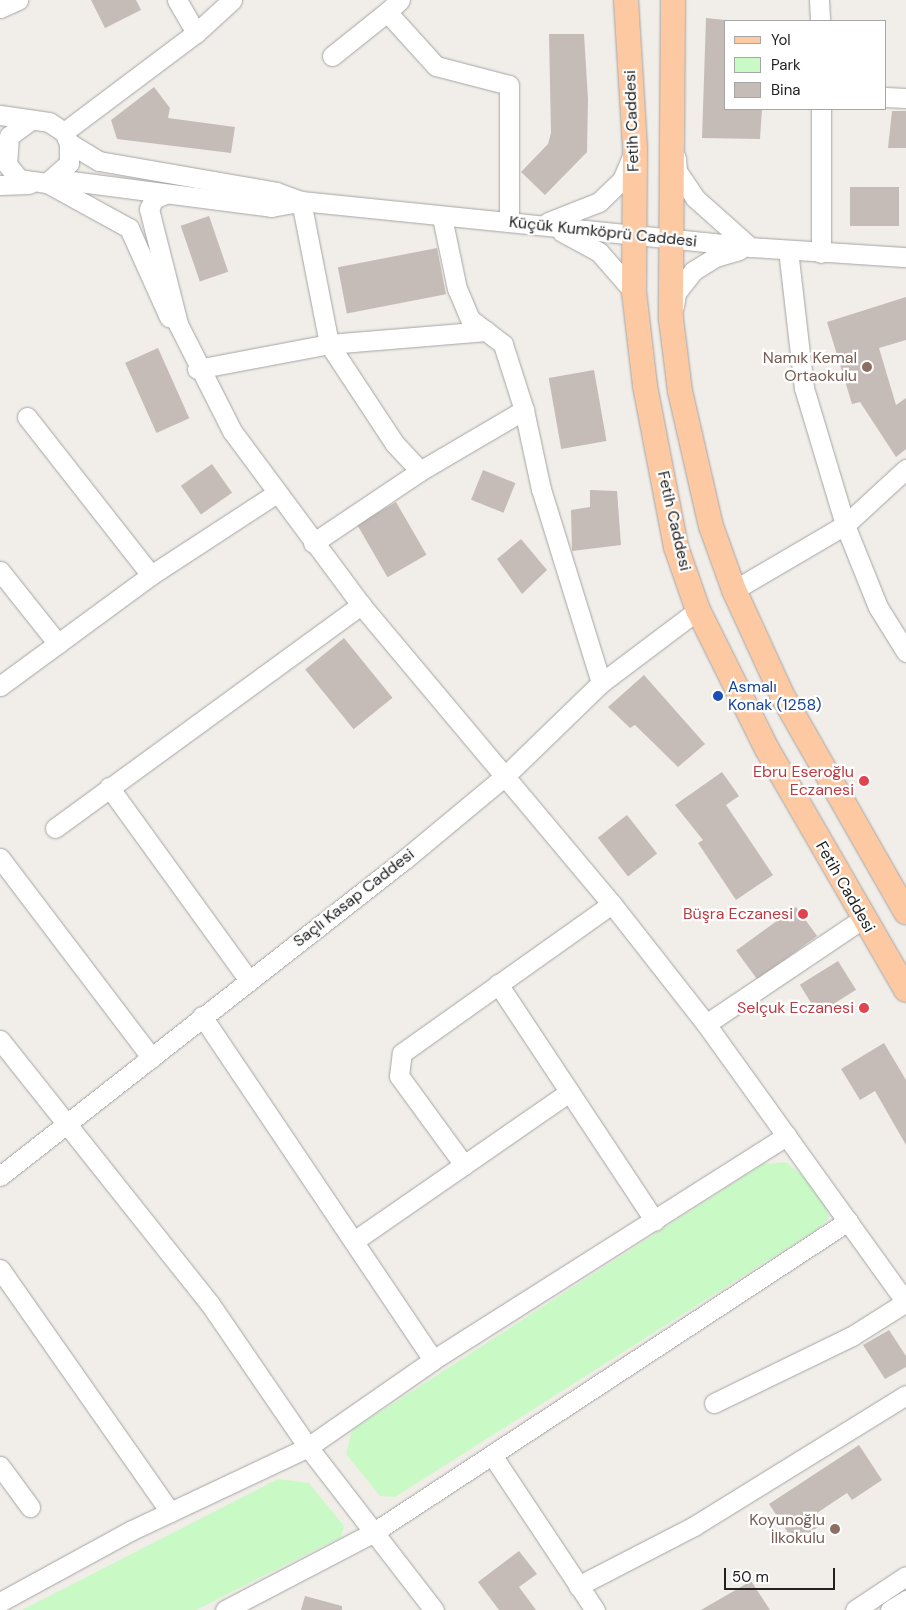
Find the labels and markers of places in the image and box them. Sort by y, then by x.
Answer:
place label: Namık Kemal Ortaokulu [763,348,857,386]
marker: Namık Kemal Ortaokulu [861,361,873,373]
place label: Asmalı Konak (1258) [728,677,821,715]
marker: Asmalı Konak (1258) [712,690,724,702]
place label: Ebru Eseroğlu Eczanesi [753,762,854,800]
marker: Ebru Eseroğlu Eczanesi [858,775,870,787]
place label: Büşra Eczanesi [683,904,793,924]
marker: Büşra Eczanesi [797,908,809,920]
place label: Selçuk Eczanesi [737,998,854,1018]
marker: Selçuk Eczanesi [858,1002,870,1014]
place label: Koyunoğlu İlkokulu [749,1510,825,1548]
marker: Koyunoğlu İlkokulu [829,1523,841,1535]

